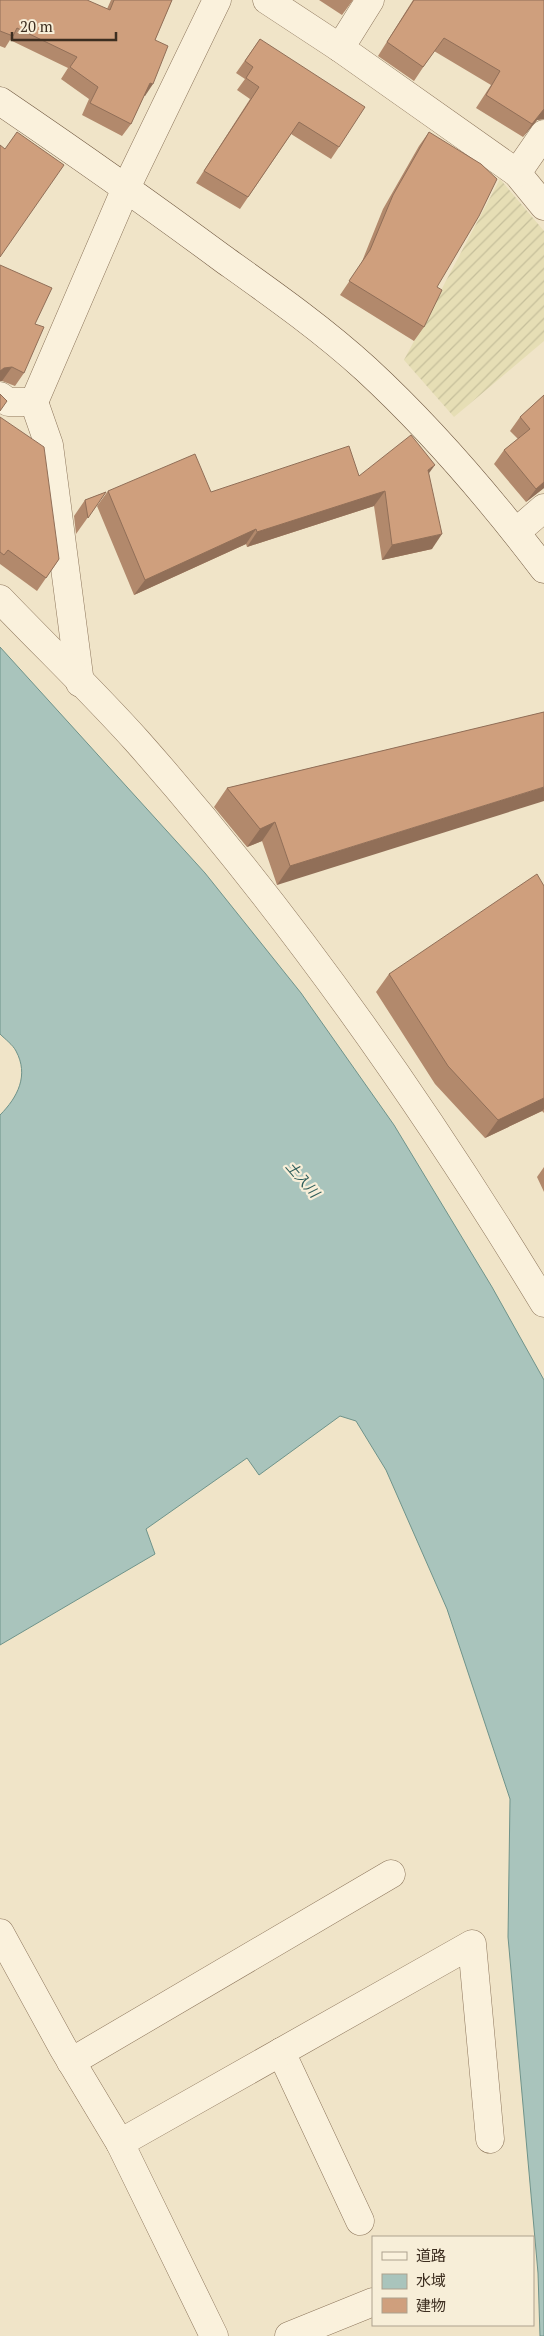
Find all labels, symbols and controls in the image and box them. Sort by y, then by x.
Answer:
scale bar [12,10,116,42]
text: 20 m [20,16,53,36]
water label: 土入川 [282,1157,325,1203]
legend [372,2236,534,2326]
text: 道路 [416,2245,446,2265]
text: 水域 [416,2270,446,2290]
text: 建物 [416,2295,446,2315]

